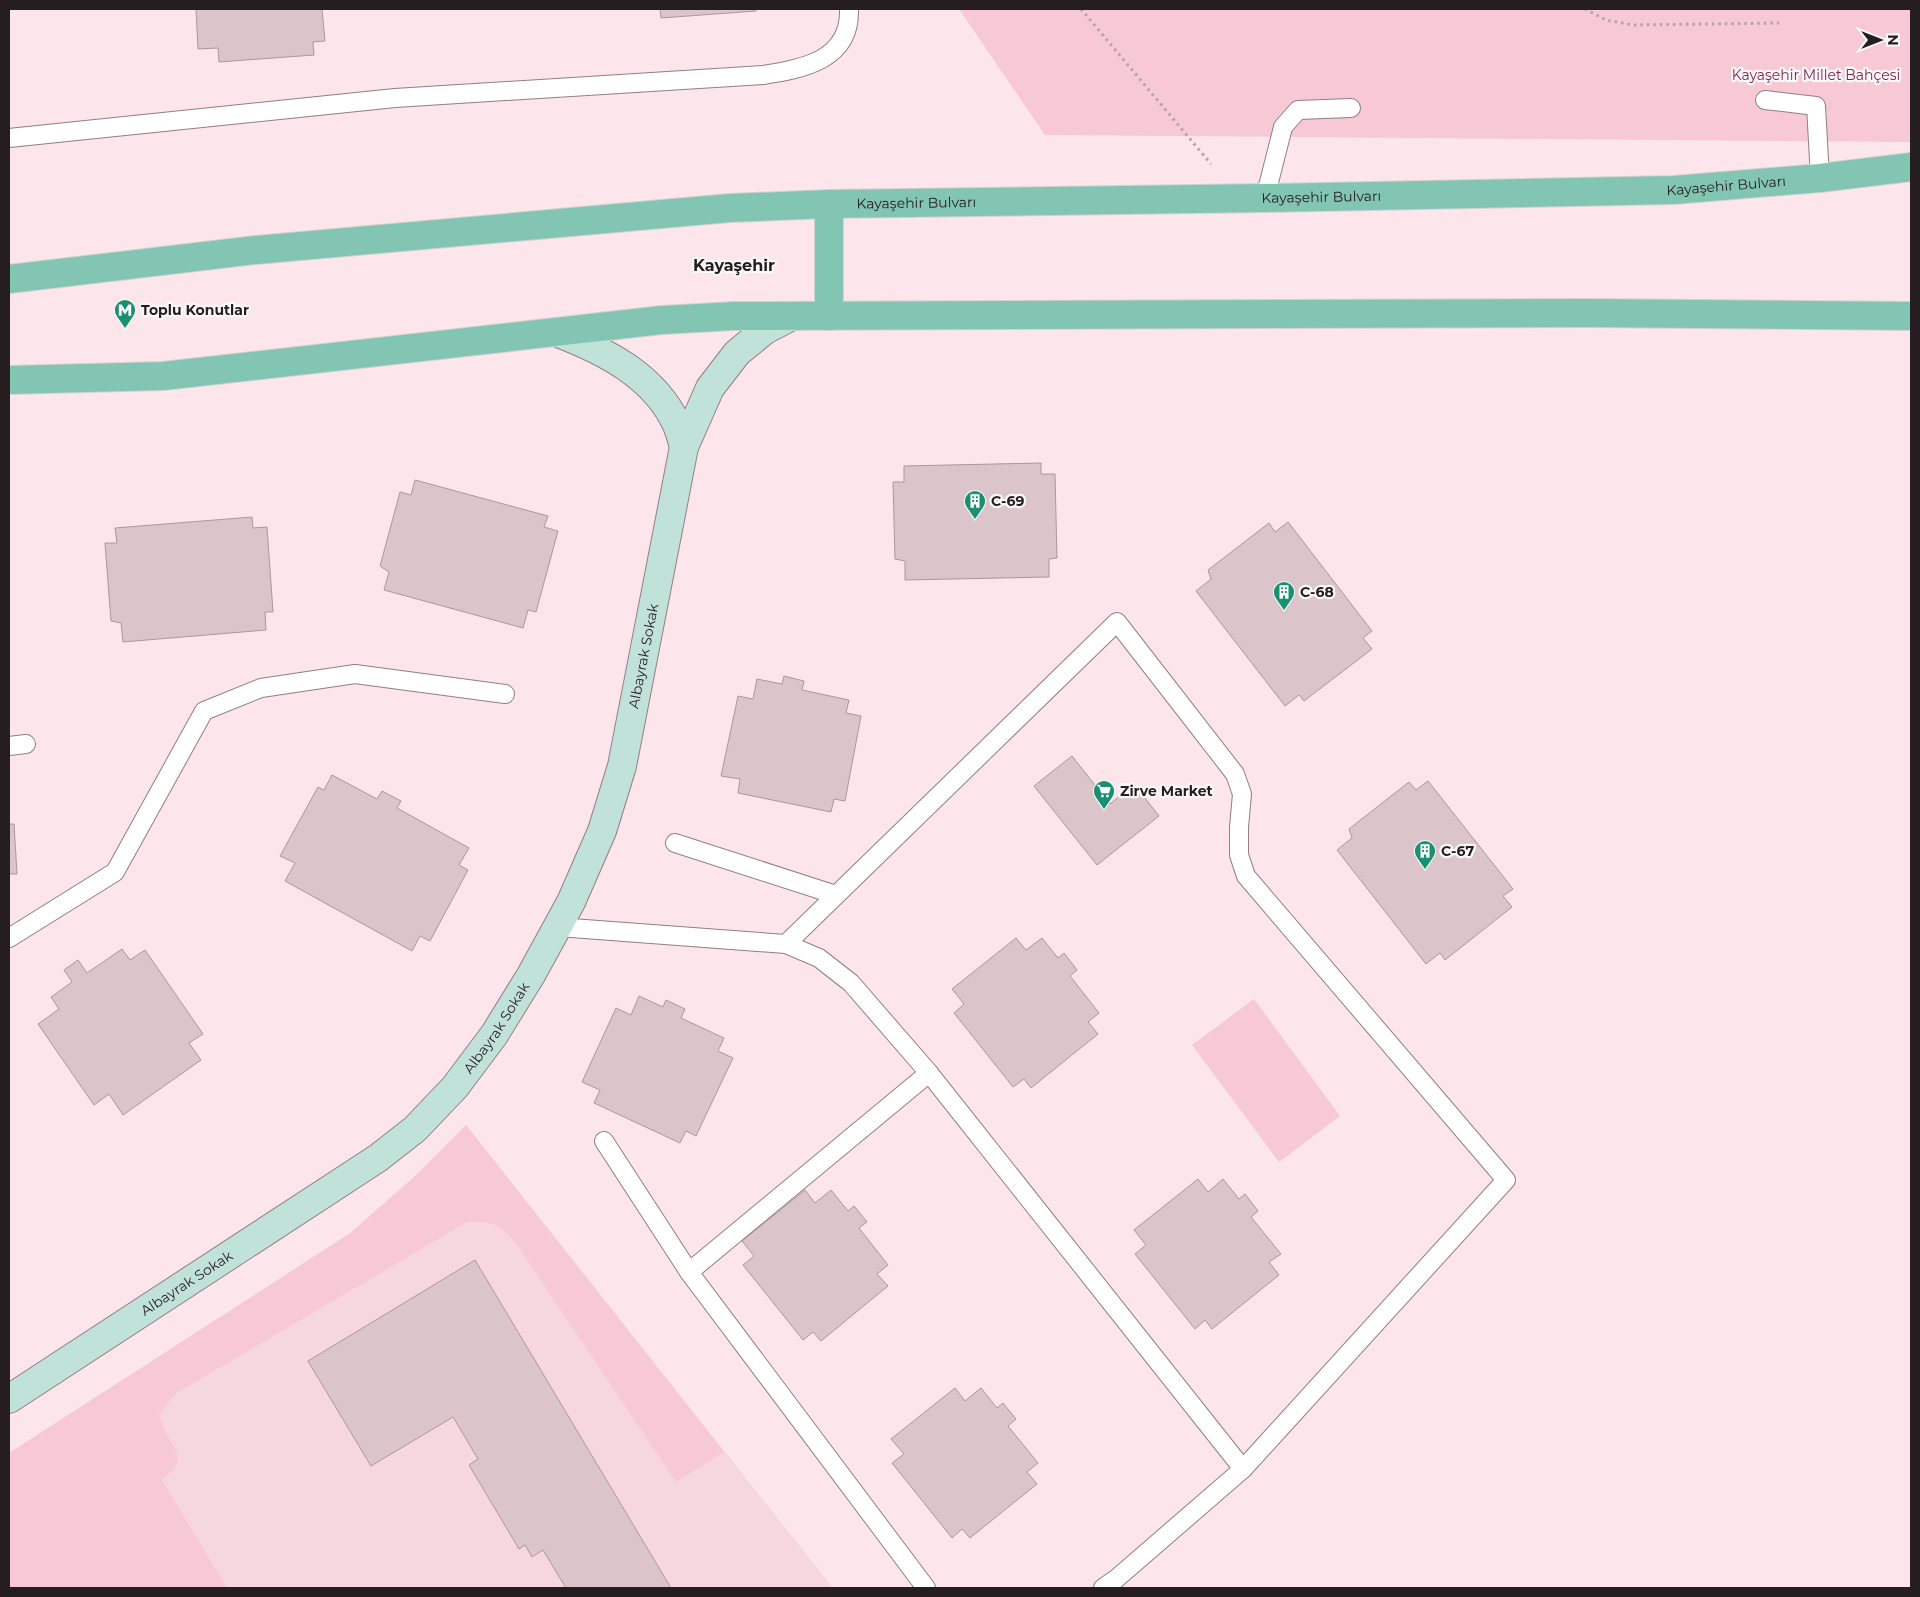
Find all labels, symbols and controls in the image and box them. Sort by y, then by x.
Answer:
north arrow [1855,15,1905,65]
text: N [1884,34,1902,46]
park label: Kayaşehir Millet Bahçesi [1732,66,1900,84]
street label: Kayaşehir Bulvarı [1666,172,1787,199]
street label: Kayaşehir Bulvarı [1261,187,1381,207]
street label: Kayaşehir Bulvarı [856,193,976,213]
district label: Kayaşehir [693,256,775,276]
metro station icon: Toplu Konutlar [113,298,137,329]
place label: Toplu Konutlar [141,301,249,319]
building icon: C-69 [963,489,987,520]
place label: C-69 [991,492,1024,510]
building icon: C-68 [1272,580,1296,611]
place label: C-68 [1300,583,1334,601]
street label: Albayrak Sokak [624,601,662,710]
supermarket icon: Zirve Market [1092,779,1116,810]
place label: Zirve Market [1120,782,1213,800]
building icon: C-67 [1413,839,1437,870]
place label: C-67 [1441,842,1474,860]
street label: Albayrak Sokak [459,978,534,1077]
street label: Albayrak Sokak [137,1246,237,1320]

